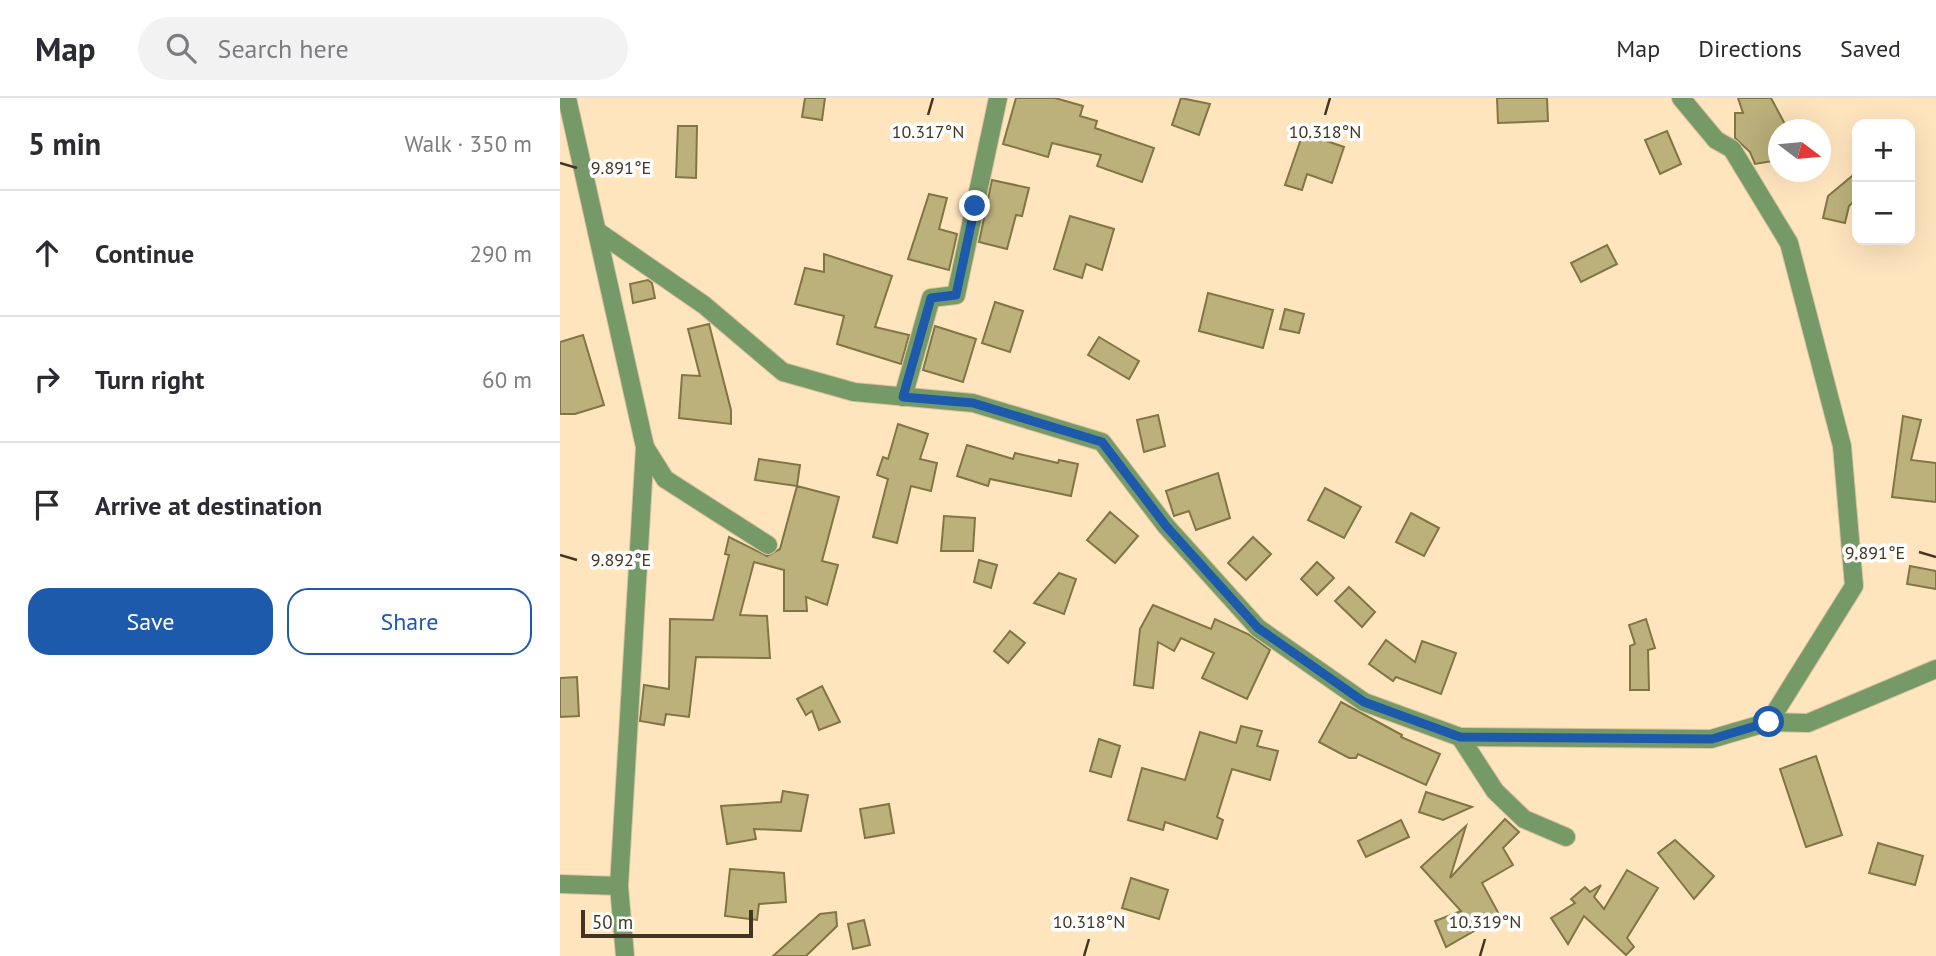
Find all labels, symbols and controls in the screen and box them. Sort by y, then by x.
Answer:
search box [138,17,628,80]
text: Map [35,27,96,70]
icon: search [162,29,200,67]
text: Search here [218,32,349,65]
text: Map [1616,33,1660,64]
text: Directions [1698,33,1802,64]
text: Saved [1840,33,1901,64]
north arrow [1768,119,1831,182]
map controls [1852,119,1915,245]
button: + [1852,119,1915,182]
text: 10.317°N [892,120,964,143]
text: 10.318°N [1289,120,1361,143]
text: 5 min [28,124,101,163]
text: Walk · 350 m [405,129,532,158]
text: 9.891°E [591,156,651,179]
button: − [1852,182,1915,245]
route end [959,190,990,221]
icon: ahead [28,234,66,272]
text: Continue [95,237,194,270]
text: 290 m [470,239,532,268]
icon: right [28,360,66,398]
text: Turn right [95,363,204,396]
text: 60 m [482,365,532,394]
icon: arrive [28,486,66,524]
text: Arrive at destination [95,489,322,522]
text: 9.891°E [1845,541,1905,564]
text: 9.892°E [591,548,651,571]
button: Save [28,588,273,655]
button: Share [287,588,532,655]
route start [1753,706,1784,737]
scale bar [581,907,752,939]
text: 50 m [592,910,633,934]
text: 10.318°N [1053,910,1125,933]
text: 10.319°N [1449,910,1521,933]

